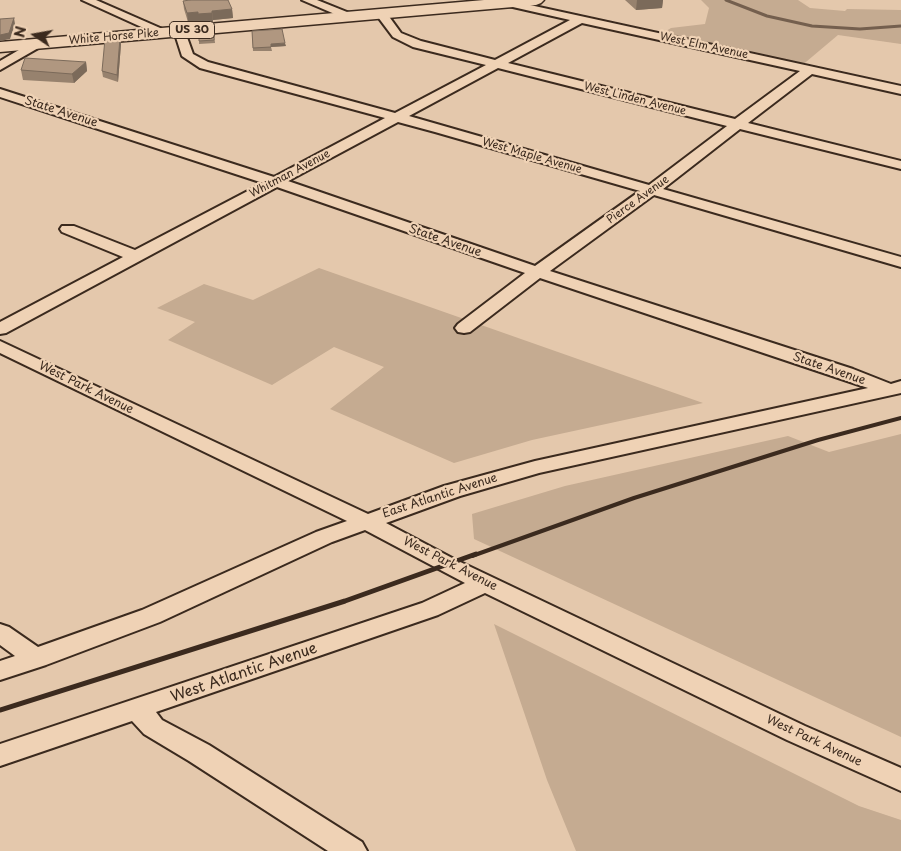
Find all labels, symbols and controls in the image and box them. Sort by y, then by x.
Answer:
north arrow [10,10,60,60]
road number: US 30 [170,22,214,38]
text: N [8,24,31,39]
street label: White Horse Pike [68,26,160,48]
street label: West Elm Avenue [659,30,749,62]
street label: West Linden Avenue [582,80,688,118]
street label: State Avenue [23,93,99,131]
street label: West Maple Avenue [481,135,583,177]
street label: Whitman Avenue [248,147,332,201]
street label: Pierce Avenue [604,173,672,227]
street label: State Avenue [407,222,483,260]
street label: State Avenue [791,350,867,388]
street label: West Park Avenue [36,359,136,417]
street label: East Atlantic Avenue [381,471,499,521]
street label: West Park Avenue [401,534,499,594]
street label: West Atlantic Avenue [168,639,320,707]
street label: West Park Avenue [764,713,864,769]

